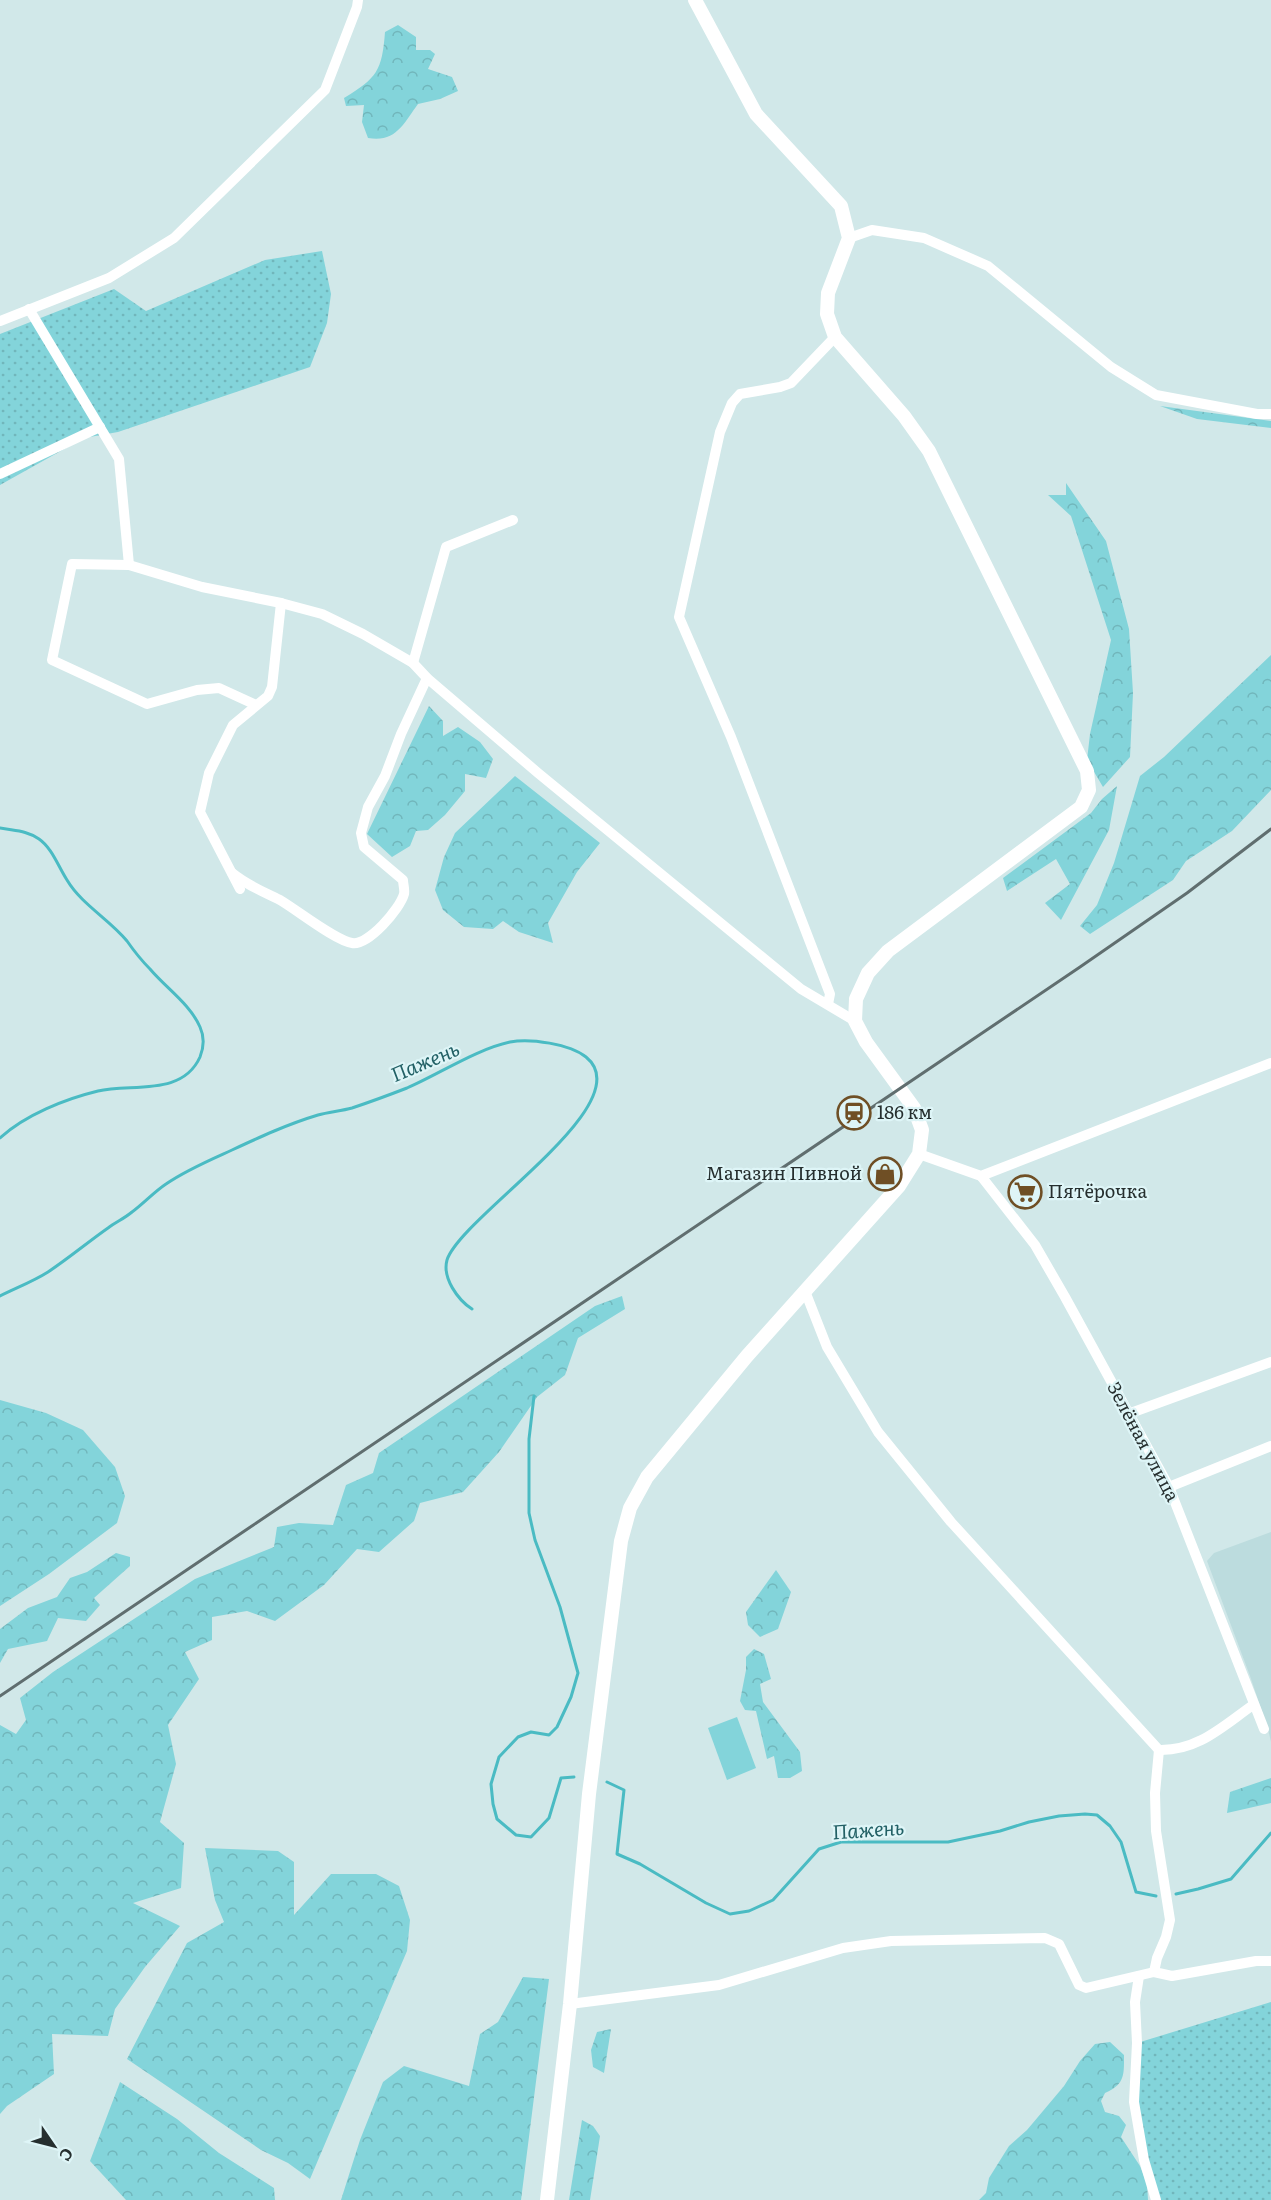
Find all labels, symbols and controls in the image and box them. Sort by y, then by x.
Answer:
water label: Пажень [385,1032,463,1088]
station icon: 186 км [836,1095,872,1131]
place label: 186 км [877,1098,932,1125]
shop icon: Магазин Пивной [867,1156,903,1192]
place label: Магазин Пивной [706,1159,862,1186]
supermarket icon: Пятёрочка [1007,1174,1043,1210]
place label: Пятёрочка [1048,1177,1147,1204]
street label: Зелёная улица [1101,1377,1187,1506]
water label: Пажень [831,1811,905,1845]
north arrow [24,2116,84,2176]
text: С [54,2144,80,2167]

